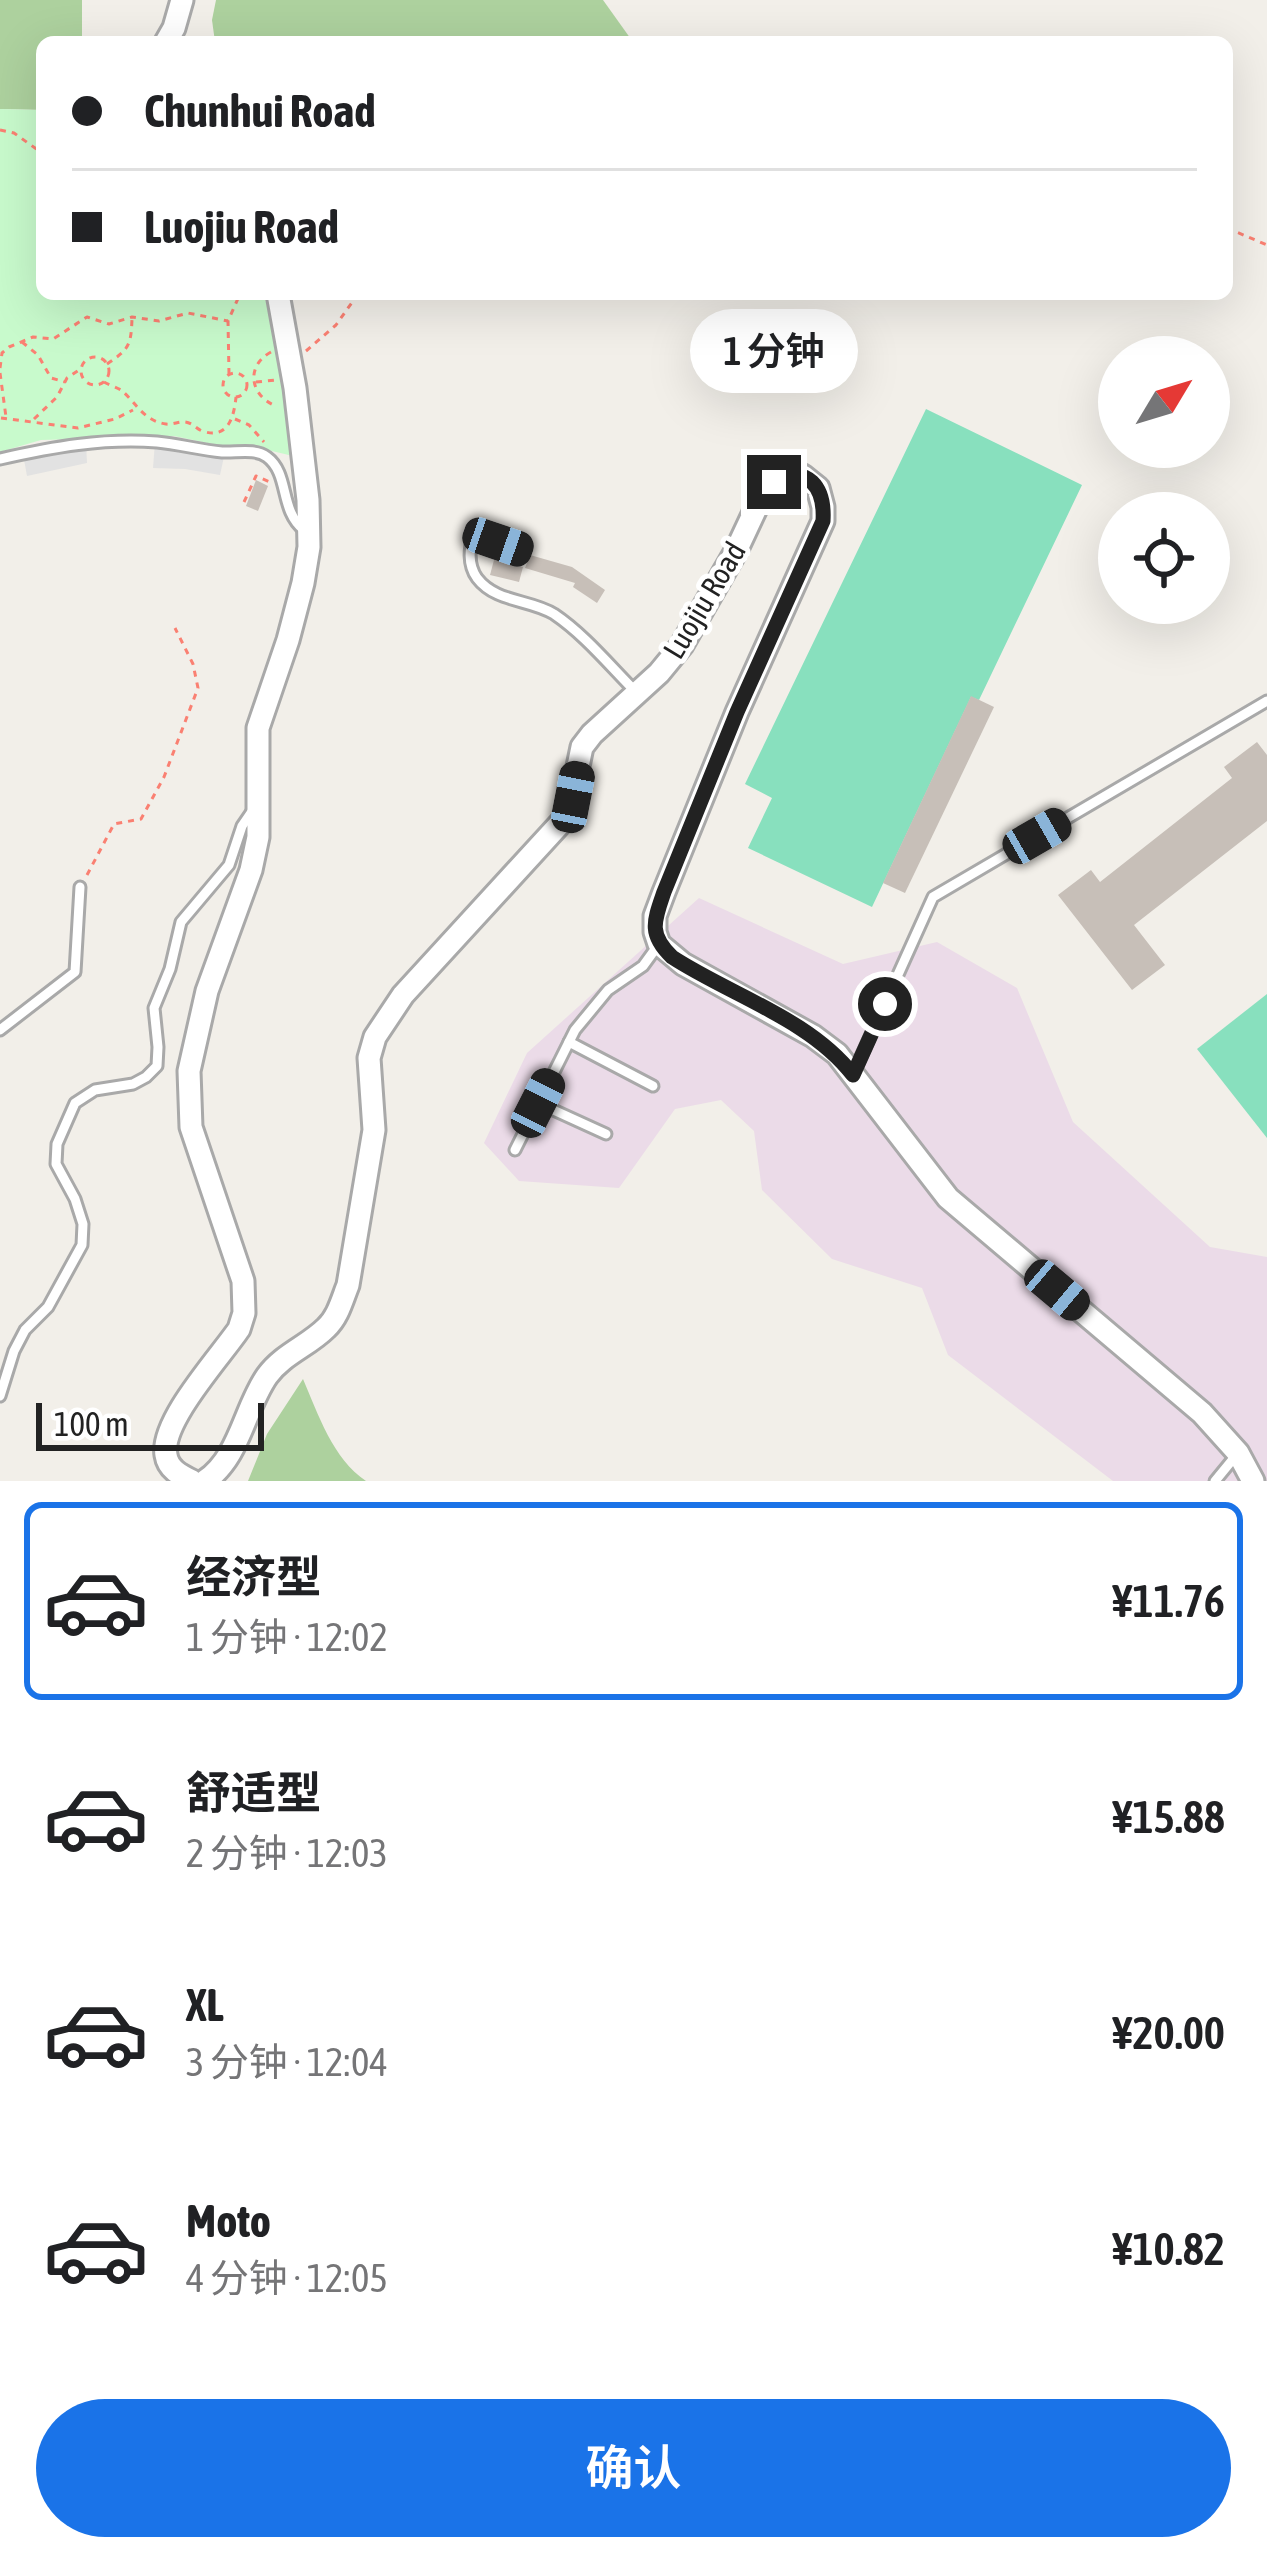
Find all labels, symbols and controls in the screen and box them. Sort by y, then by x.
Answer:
text: Chunhui Road [144,85,376,137]
text: Luojiu Road [144,201,339,253]
callout: 1 分钟 [690,308,858,392]
text: 1 分钟 [723,329,825,373]
north arrow [1098,336,1230,468]
map controls [1098,336,1230,624]
route end [747,455,801,509]
button: locate [1098,492,1230,624]
car [458,513,538,571]
street label: Luojiu Road [656,536,752,664]
car [548,758,598,836]
car [997,802,1077,870]
route start [858,977,912,1031]
car [506,1063,570,1143]
car [1018,1253,1096,1327]
scale bar [36,1397,264,1450]
text: 100 m [54,1405,129,1443]
icon: car [42,1547,150,1655]
text: 经济型 [186,1551,321,1603]
text: ¥11.76 [1112,1575,1225,1627]
text: 1 分钟 · 12:02 [186,1615,388,1659]
icon: car [42,1763,150,1871]
text: 舒适型 [186,1767,321,1819]
text: ¥15.88 [1112,1791,1225,1843]
text: 2 分钟 · 12:03 [186,1831,388,1875]
icon: car [42,1979,150,2087]
text: XL [186,1979,224,2031]
text: ¥20.00 [1112,2007,1225,2059]
text: 3 分钟 · 12:04 [186,2040,388,2084]
icon: car [42,2195,150,2303]
text: Moto [186,2195,271,2247]
text: ¥10.82 [1112,2223,1225,2275]
text: 4 分钟 · 12:05 [186,2256,388,2300]
button: 确认 [36,2399,1231,2537]

